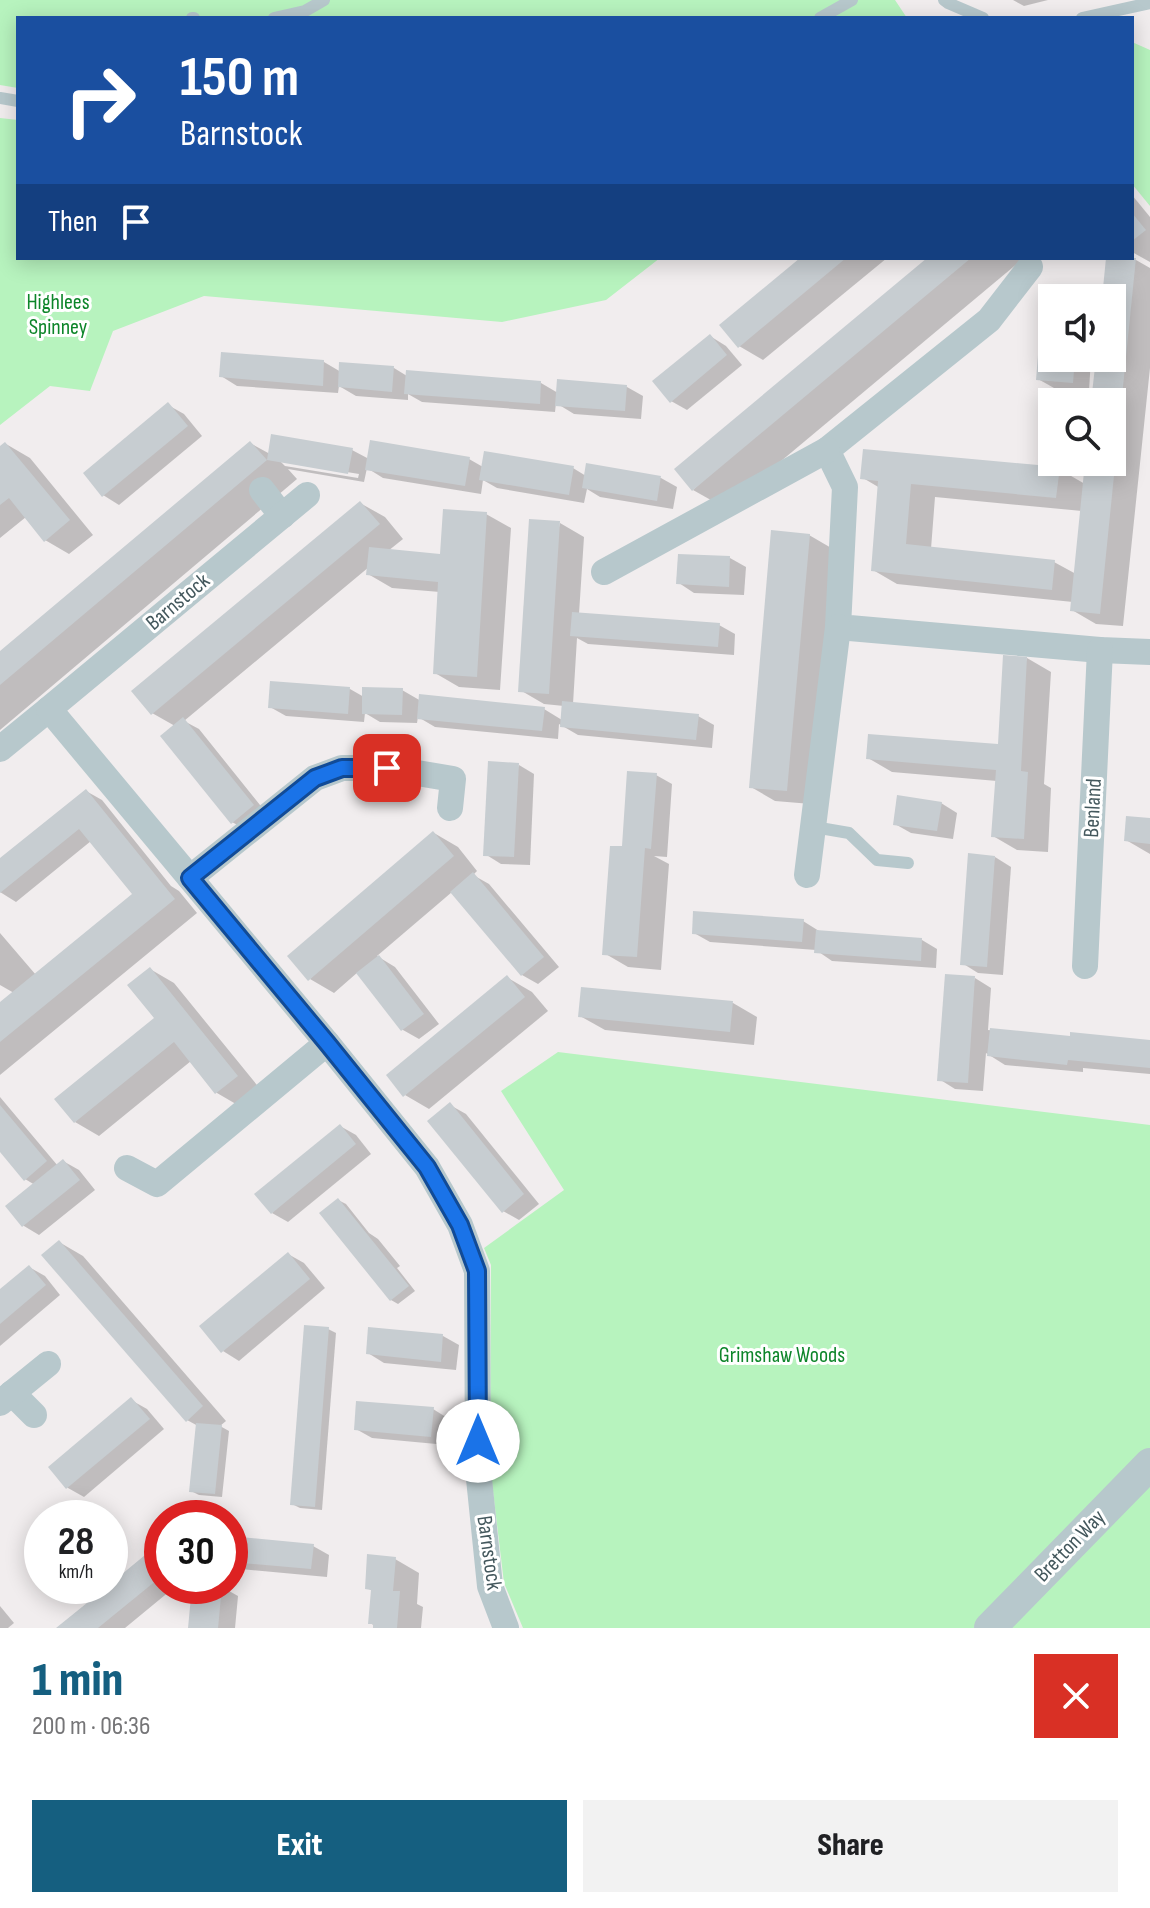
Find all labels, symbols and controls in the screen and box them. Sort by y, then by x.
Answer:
text: 150 m [180,45,299,112]
icon: right [48,48,152,152]
text: Barnstock [180,113,302,156]
icon: arrive [114,200,158,244]
text: Then [48,204,98,240]
map controls [1038,284,1126,476]
button: sound [1038,284,1126,372]
park label: Highlees Spinney [26,289,90,341]
button: search [1038,388,1126,476]
street label: Barnstock [141,567,216,636]
pin [353,734,421,802]
icon: arrive [365,746,409,790]
street label: Benland [1078,778,1108,838]
park label: Grimshaw Woods [719,1342,845,1369]
position arrow [436,1399,520,1483]
speed limit sign: 30 [144,1500,248,1604]
street label: Bretton Way [1029,1504,1111,1588]
street label: Barnstock [470,1514,508,1593]
text: 28 [58,1518,94,1566]
text: km/h [59,1560,93,1584]
text: 1 min [32,1652,123,1709]
button: close [1034,1654,1118,1738]
text: 200 m · 06:36 [32,1711,150,1742]
button: Exit [32,1800,567,1892]
button: Share [583,1800,1118,1892]

